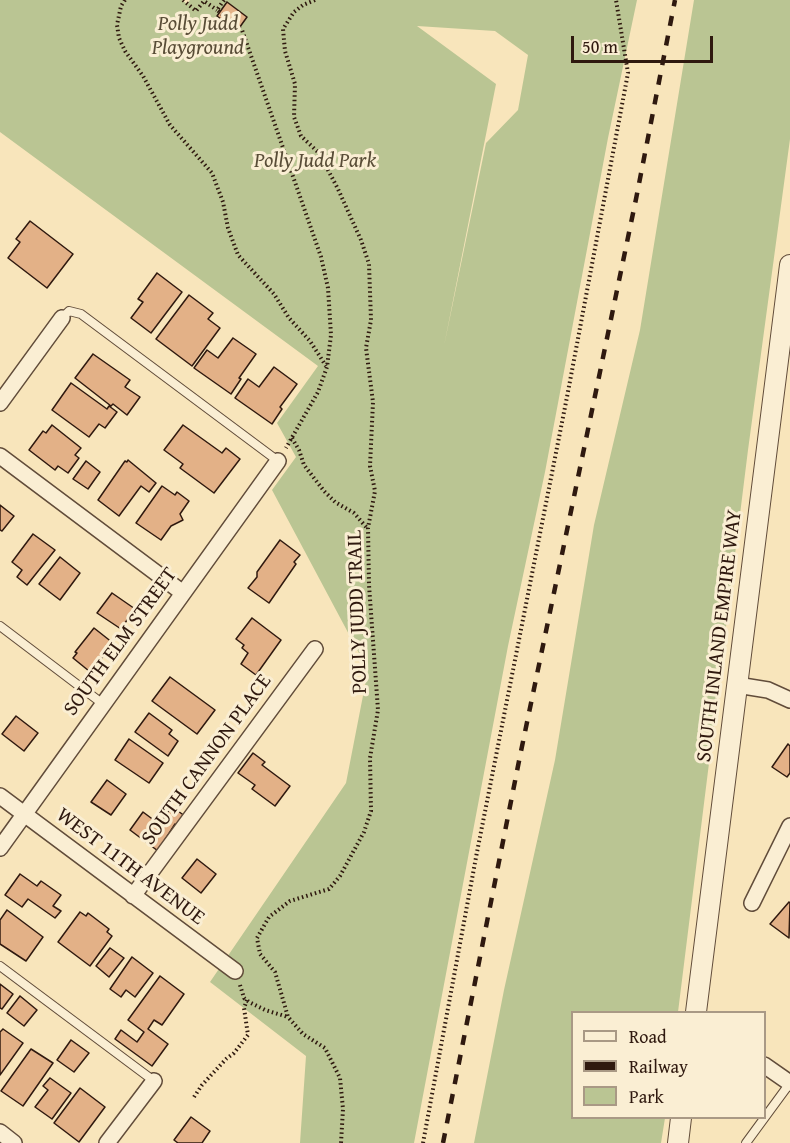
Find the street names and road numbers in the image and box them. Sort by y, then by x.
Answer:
street label: SOUTH INLAND EMPIRE WAY [692,508,748,764]
street label: POLLY JUDD TRAIL [343,530,373,694]
street label: SOUTH ELM STREET [59,563,183,721]
street label: SOUTH CANNON PLACE [136,670,278,850]
street label: WEST 11TH AVENUE [51,803,209,931]

